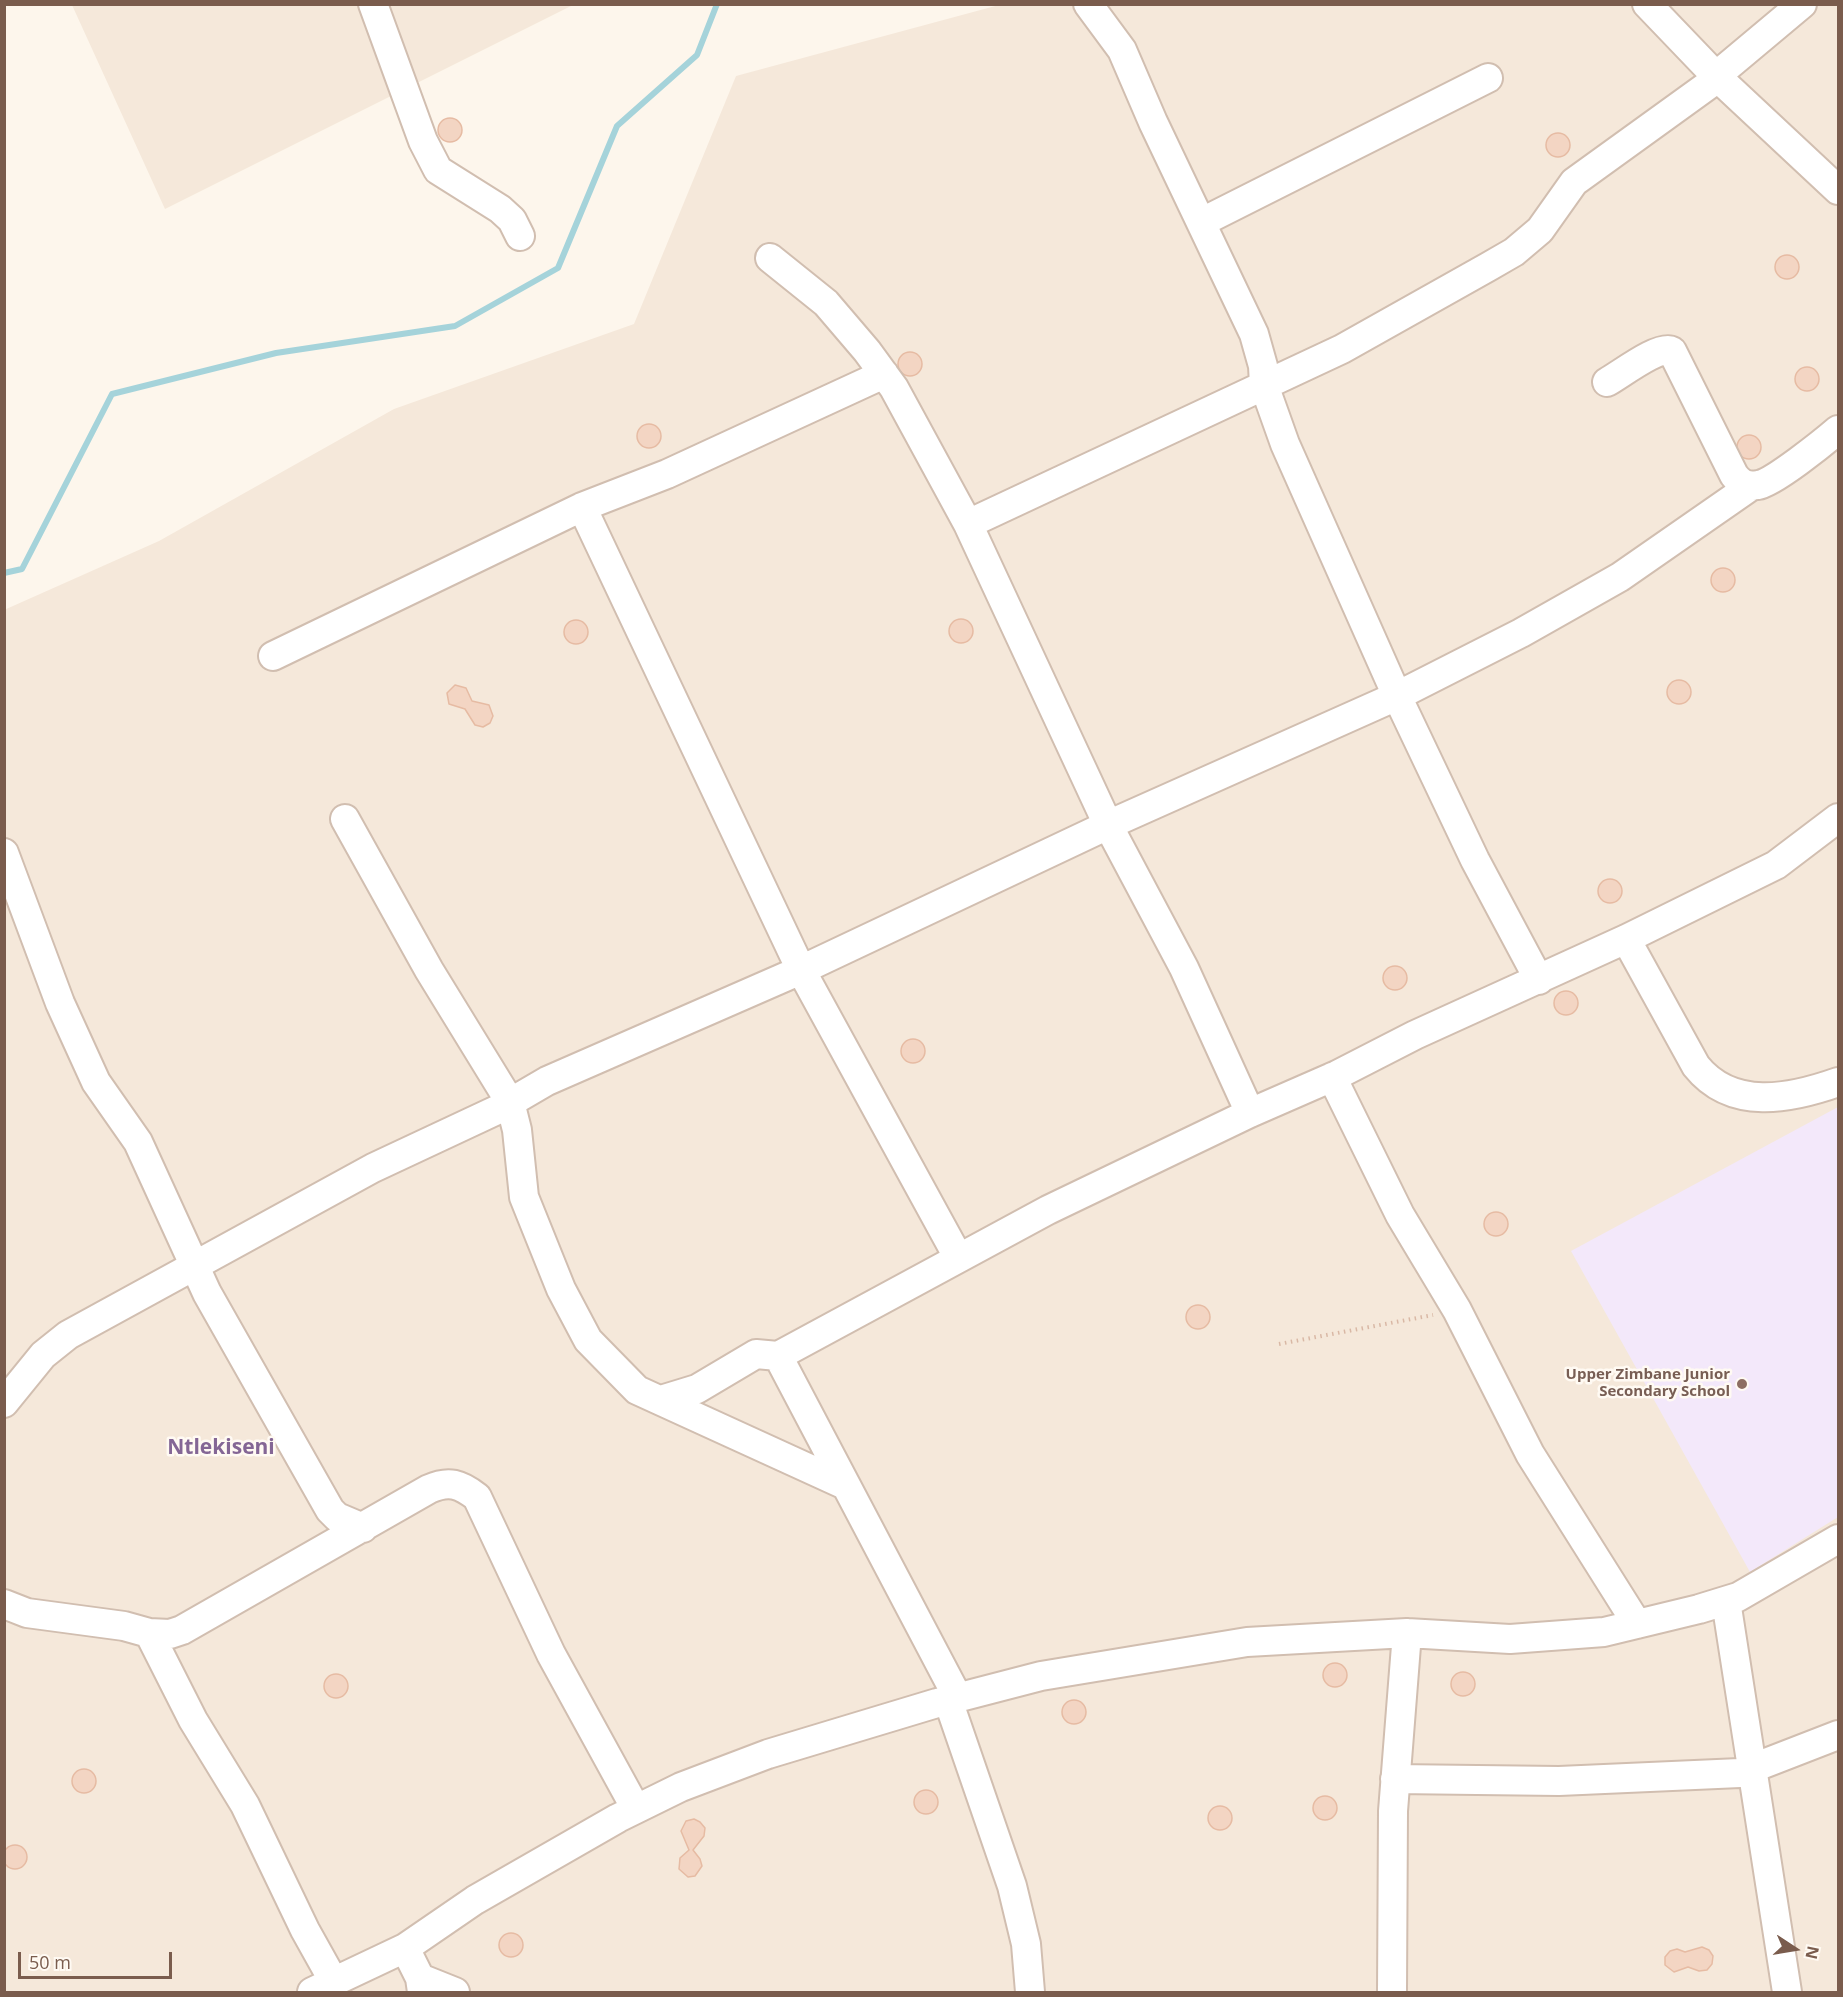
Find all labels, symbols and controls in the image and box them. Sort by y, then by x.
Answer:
place label: Upper Zimbane Junior Secondary School [1566,1366,1730,1401]
marker: Upper Zimbane Junior Secondary School [1735,1377,1749,1391]
district label: Ntlekiseni [167,1435,275,1461]
north arrow [1765,1919,1825,1979]
scale bar [21,1940,176,1978]
text: N [1800,1944,1825,1961]
text: 50 m [29,1950,71,1974]

